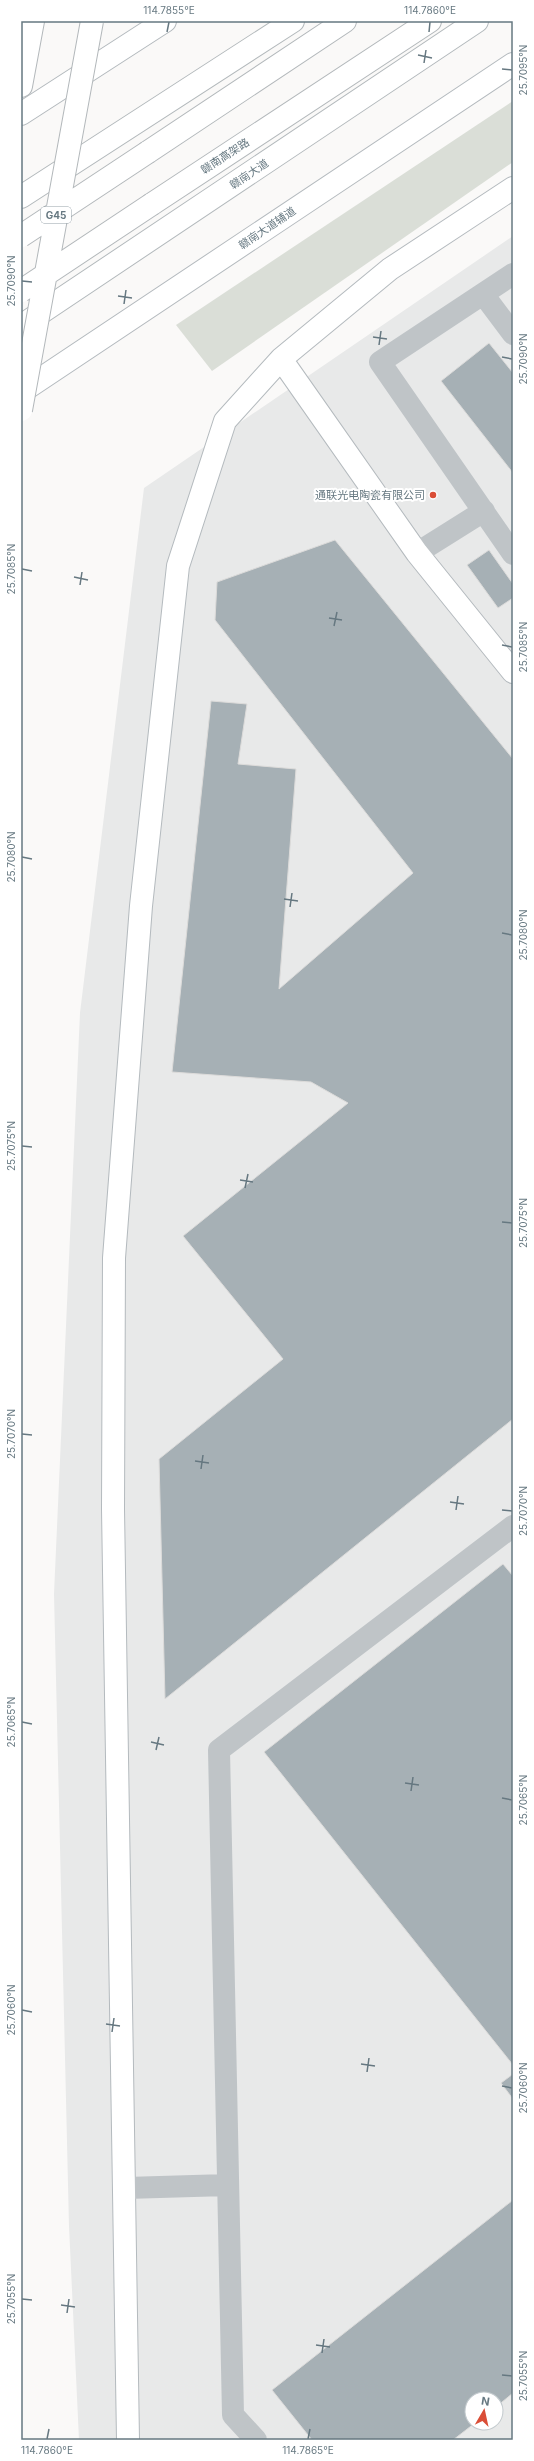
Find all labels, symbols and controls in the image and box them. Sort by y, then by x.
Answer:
text: 114.7855°E [143,4,195,16]
text: 114.7860°E [404,4,456,16]
text: 25.7095°N [517,45,529,95]
street label: 赣南高架路 [198,135,252,177]
street label: 赣南大道 [227,156,271,192]
street label: 赣南大道辅道 [236,204,298,252]
road number: G45 [41,207,71,223]
text: 25.7090°N [5,255,17,307]
text: 25.7090°N [517,333,529,385]
place label: 通联光电陶瓷有限公司 [315,488,425,502]
marker: 通联光电陶瓷有限公司 [428,490,438,500]
text: 25.7085°N [5,544,17,594]
text: 25.7085°N [517,622,529,672]
text: 25.7080°N [5,831,17,883]
text: 25.7080°N [517,909,529,961]
text: 25.7075°N [5,1121,17,1171]
text: 25.7075°N [517,1198,529,1248]
text: 25.7070°N [5,1409,17,1459]
text: 25.7070°N [517,1486,529,1536]
text: 25.7065°N [5,1697,17,1747]
text: 25.7065°N [517,1775,529,1825]
text: 25.7060°N [5,1984,17,2036]
text: 25.7060°N [517,2062,529,2114]
text: 25.7055°N [5,2274,17,2324]
text: 25.7055°N [517,2351,529,2401]
north arrow [464,2391,504,2431]
text: N [480,2394,491,2409]
text: 114.7860°E [21,2444,73,2456]
text: 114.7865°E [282,2444,334,2456]

